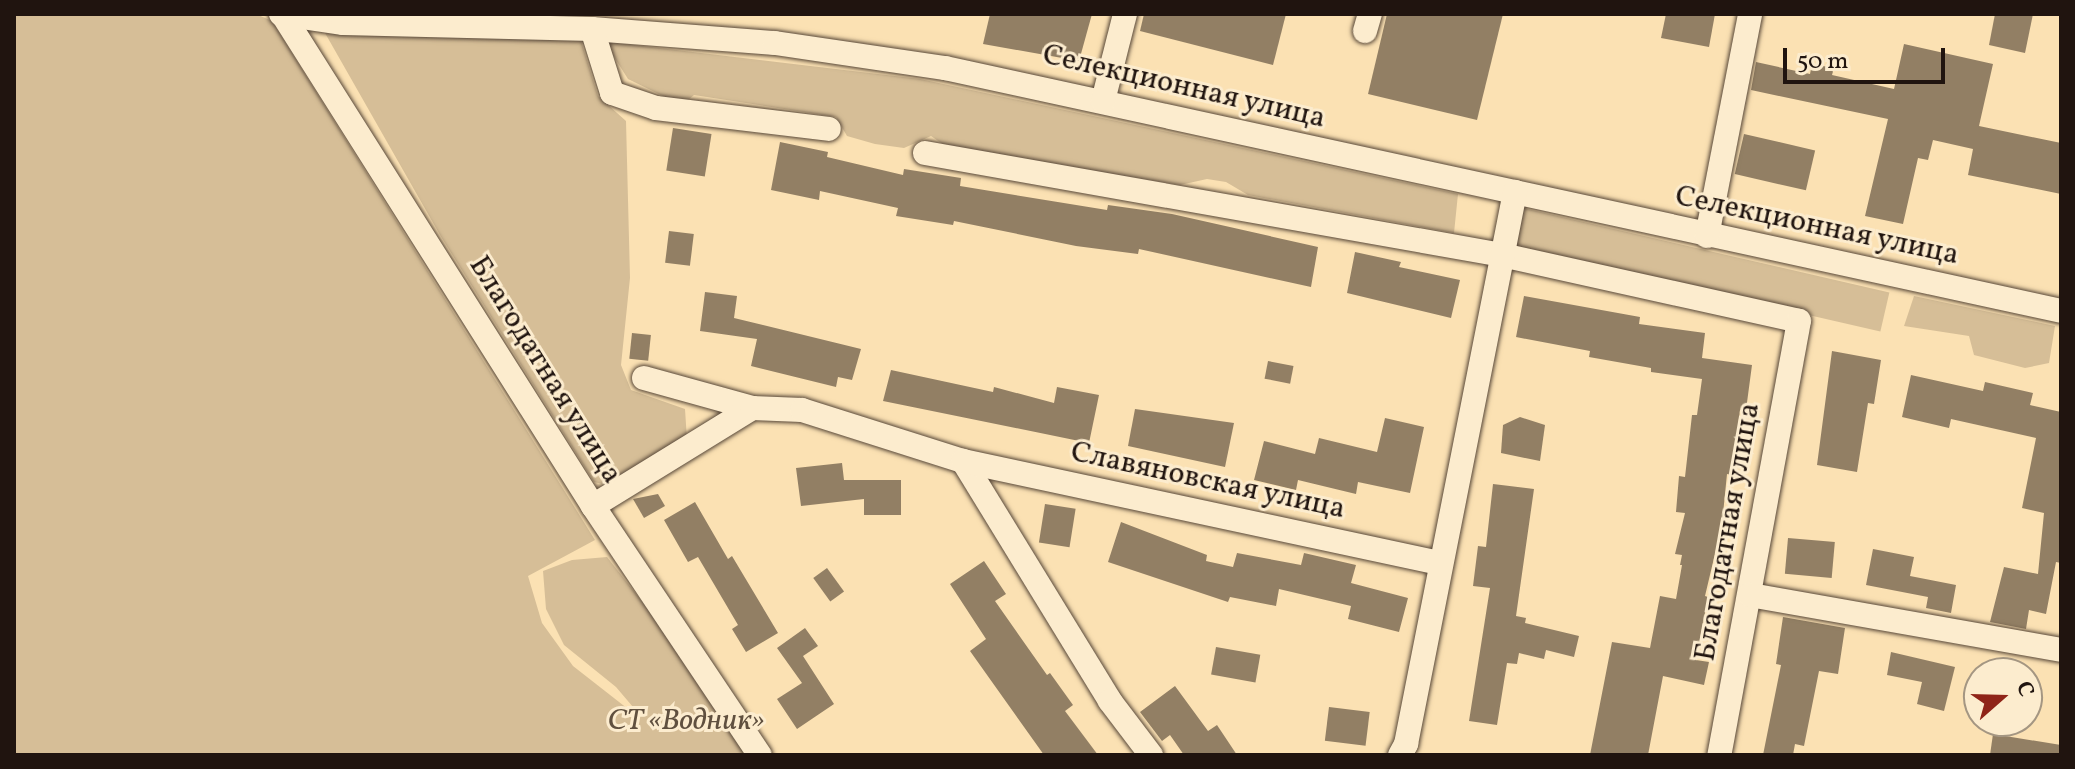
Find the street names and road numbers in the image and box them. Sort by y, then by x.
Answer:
street label: Селекционная улица [1039,37,1329,137]
street label: Селекционная улица [1671,178,1963,274]
street label: Благодатная улица [460,249,630,491]
street label: Благодатная улица [1687,400,1769,664]
street label: Славяновская улица [1067,434,1349,528]

